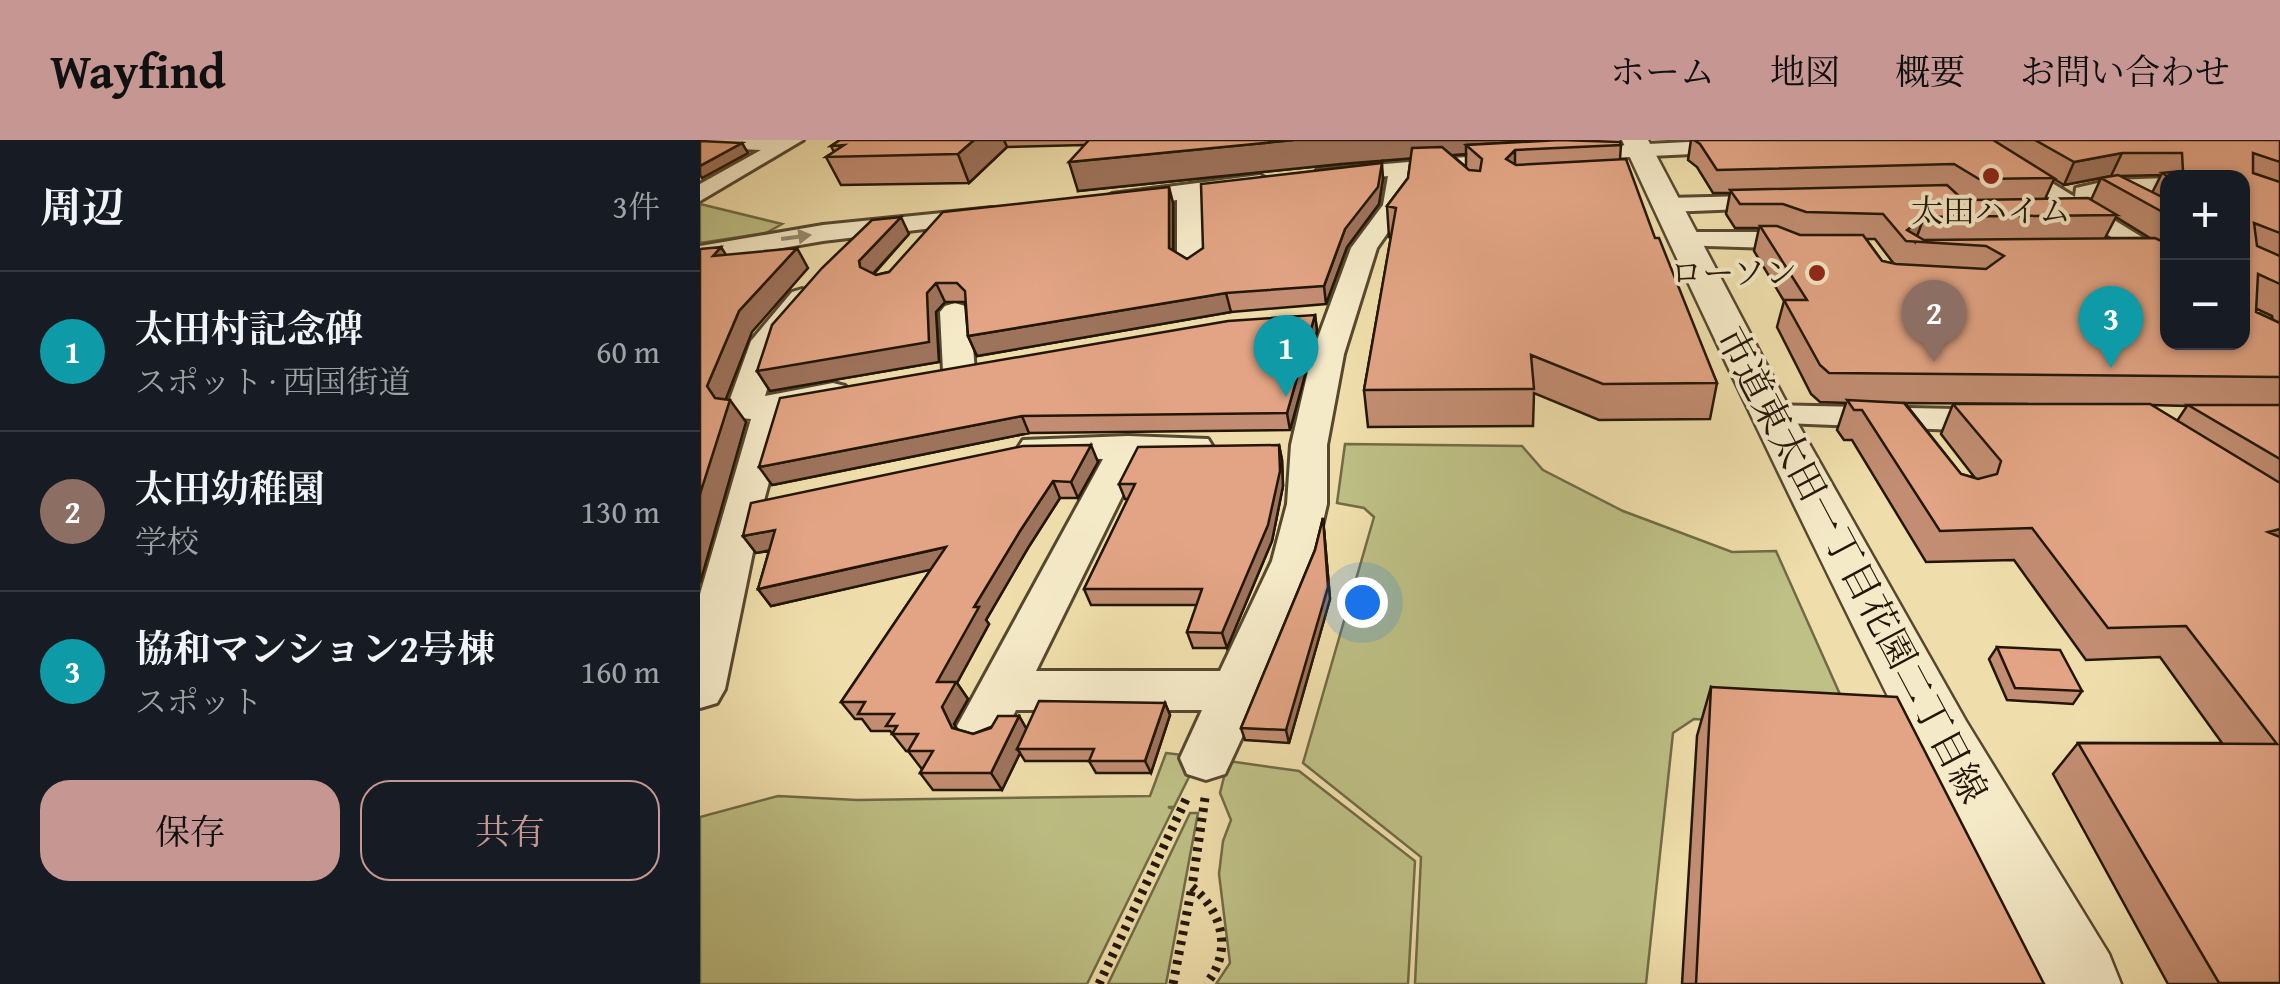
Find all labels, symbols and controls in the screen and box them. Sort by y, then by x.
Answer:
text: Wayfind [50,35,226,106]
text: ホーム [1610,46,1715,97]
text: 地図 [1770,46,1840,97]
text: 概要 [1895,46,1965,97]
text: お問い合わせ [2020,46,2230,97]
marker: 太田ハイム [1980,165,2002,187]
map controls [2160,170,2250,350]
button: + [2160,170,2250,260]
text: 周辺 [40,176,124,237]
text: 3件 [613,183,660,230]
place label: 太田ハイム [1911,187,2071,234]
one-way arrow [781,228,812,244]
place label: ローソン [1670,249,1797,296]
button: − [2160,260,2250,350]
marker: ローソン [1806,262,1828,284]
pin: 2 [1902,280,1966,362]
pin: 3 [2078,286,2144,368]
text: 太田村記念碑 [135,300,363,356]
pin: 1 [1254,314,1318,397]
street label: 市道東太田一丁目花園二丁目線 [1703,317,2002,813]
text: 1 [64,328,81,375]
text: 60 m [596,328,660,375]
text: スポット · 西国街道 [135,358,410,405]
text: 太田幼稚園 [135,460,325,516]
text: 2 [64,488,81,535]
text: 130 m [581,488,660,535]
text: 学校 [135,518,199,565]
your location [1337,577,1388,628]
text: 協和マンション2号棟 [135,620,495,676]
text: 3 [64,648,81,695]
text: 160 m [581,648,660,695]
text: スポット [135,678,263,725]
button: 保存 [40,780,340,881]
button: 共有 [360,780,660,881]

